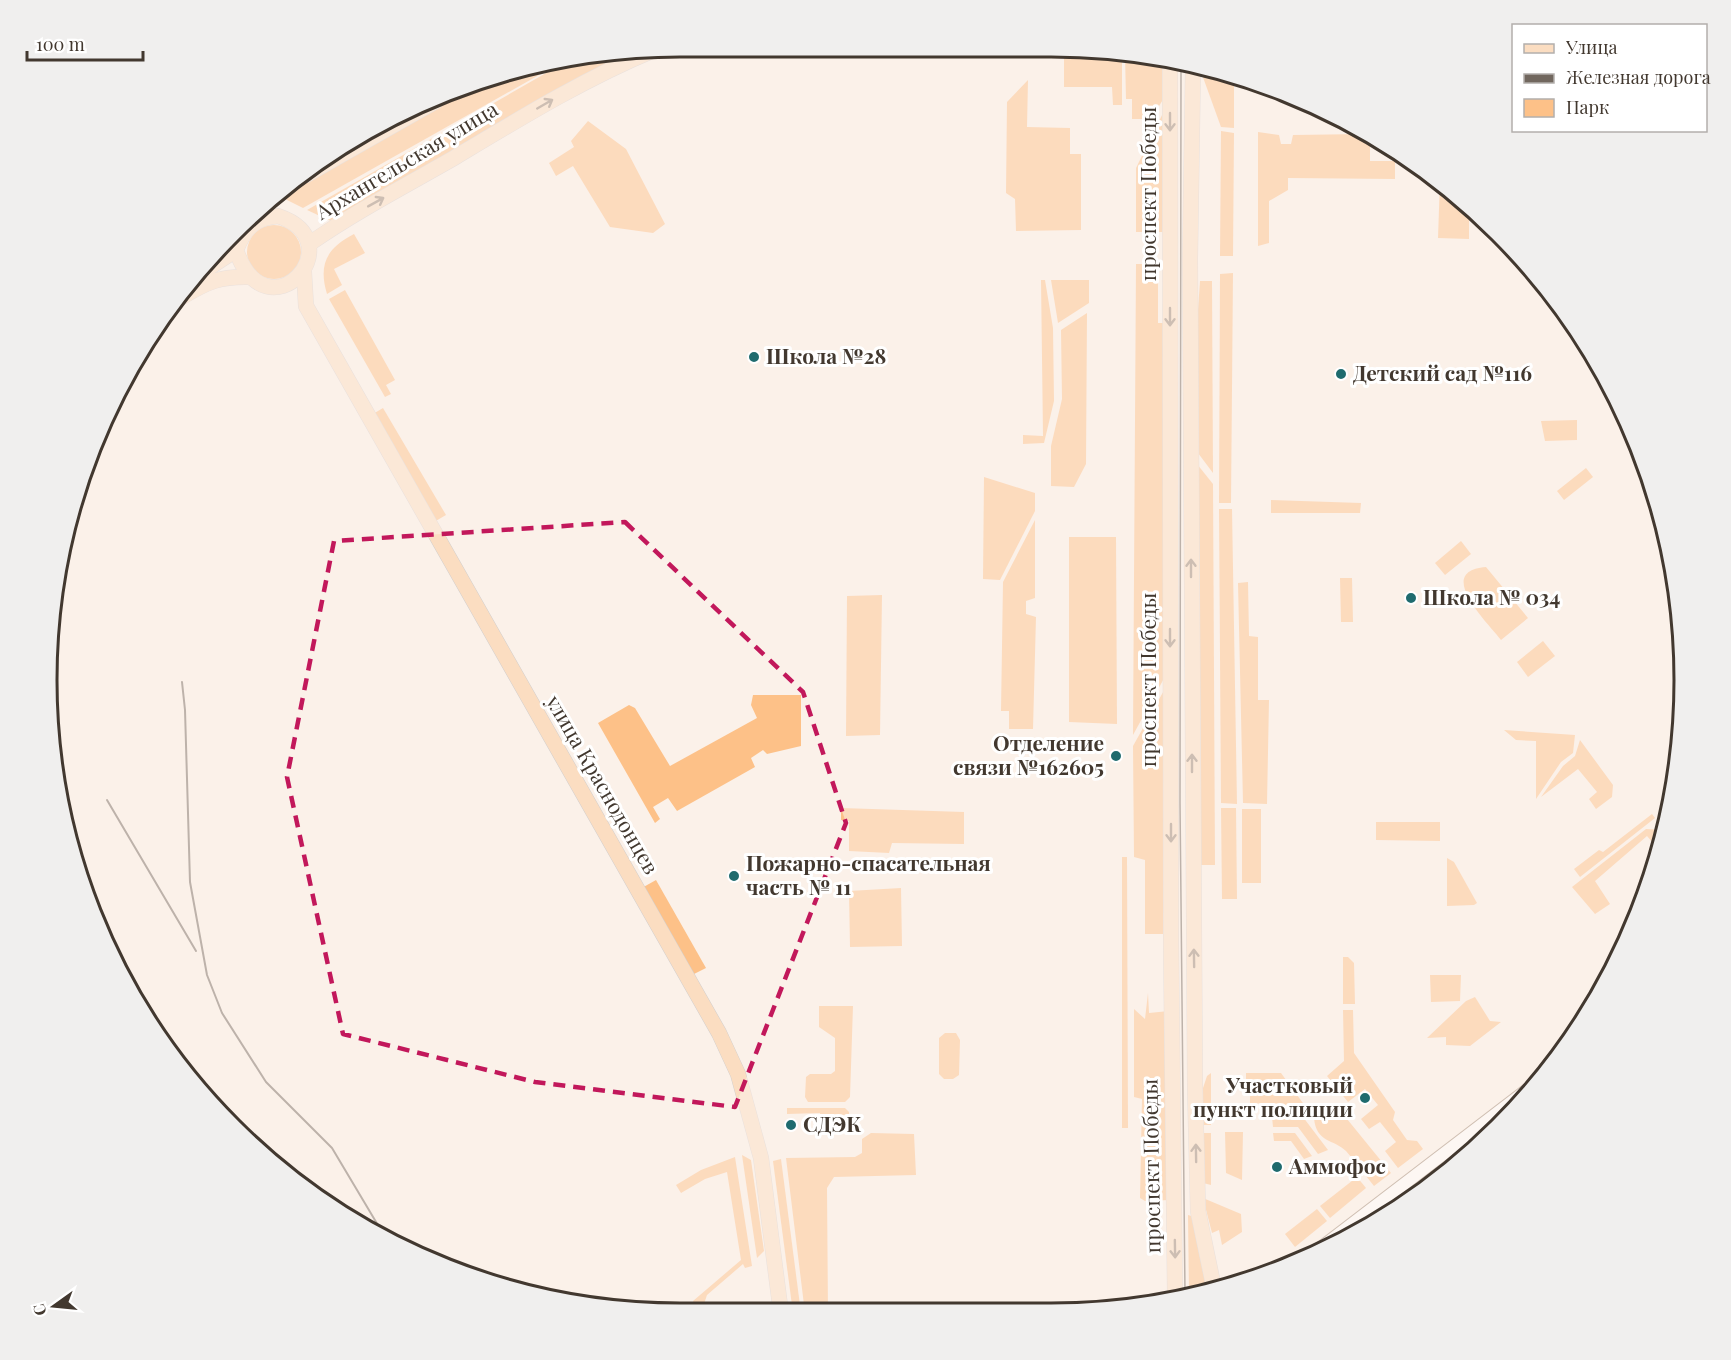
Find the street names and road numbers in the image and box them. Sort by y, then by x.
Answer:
street label: Архангельская улица [309,94,503,225]
street label: проспект Победы [1133,107,1161,281]
street label: проспект Победы [1133,593,1161,767]
street label: улица Краснодонцев [541,689,666,879]
street label: проспект Победы [1134,1078,1166,1254]

